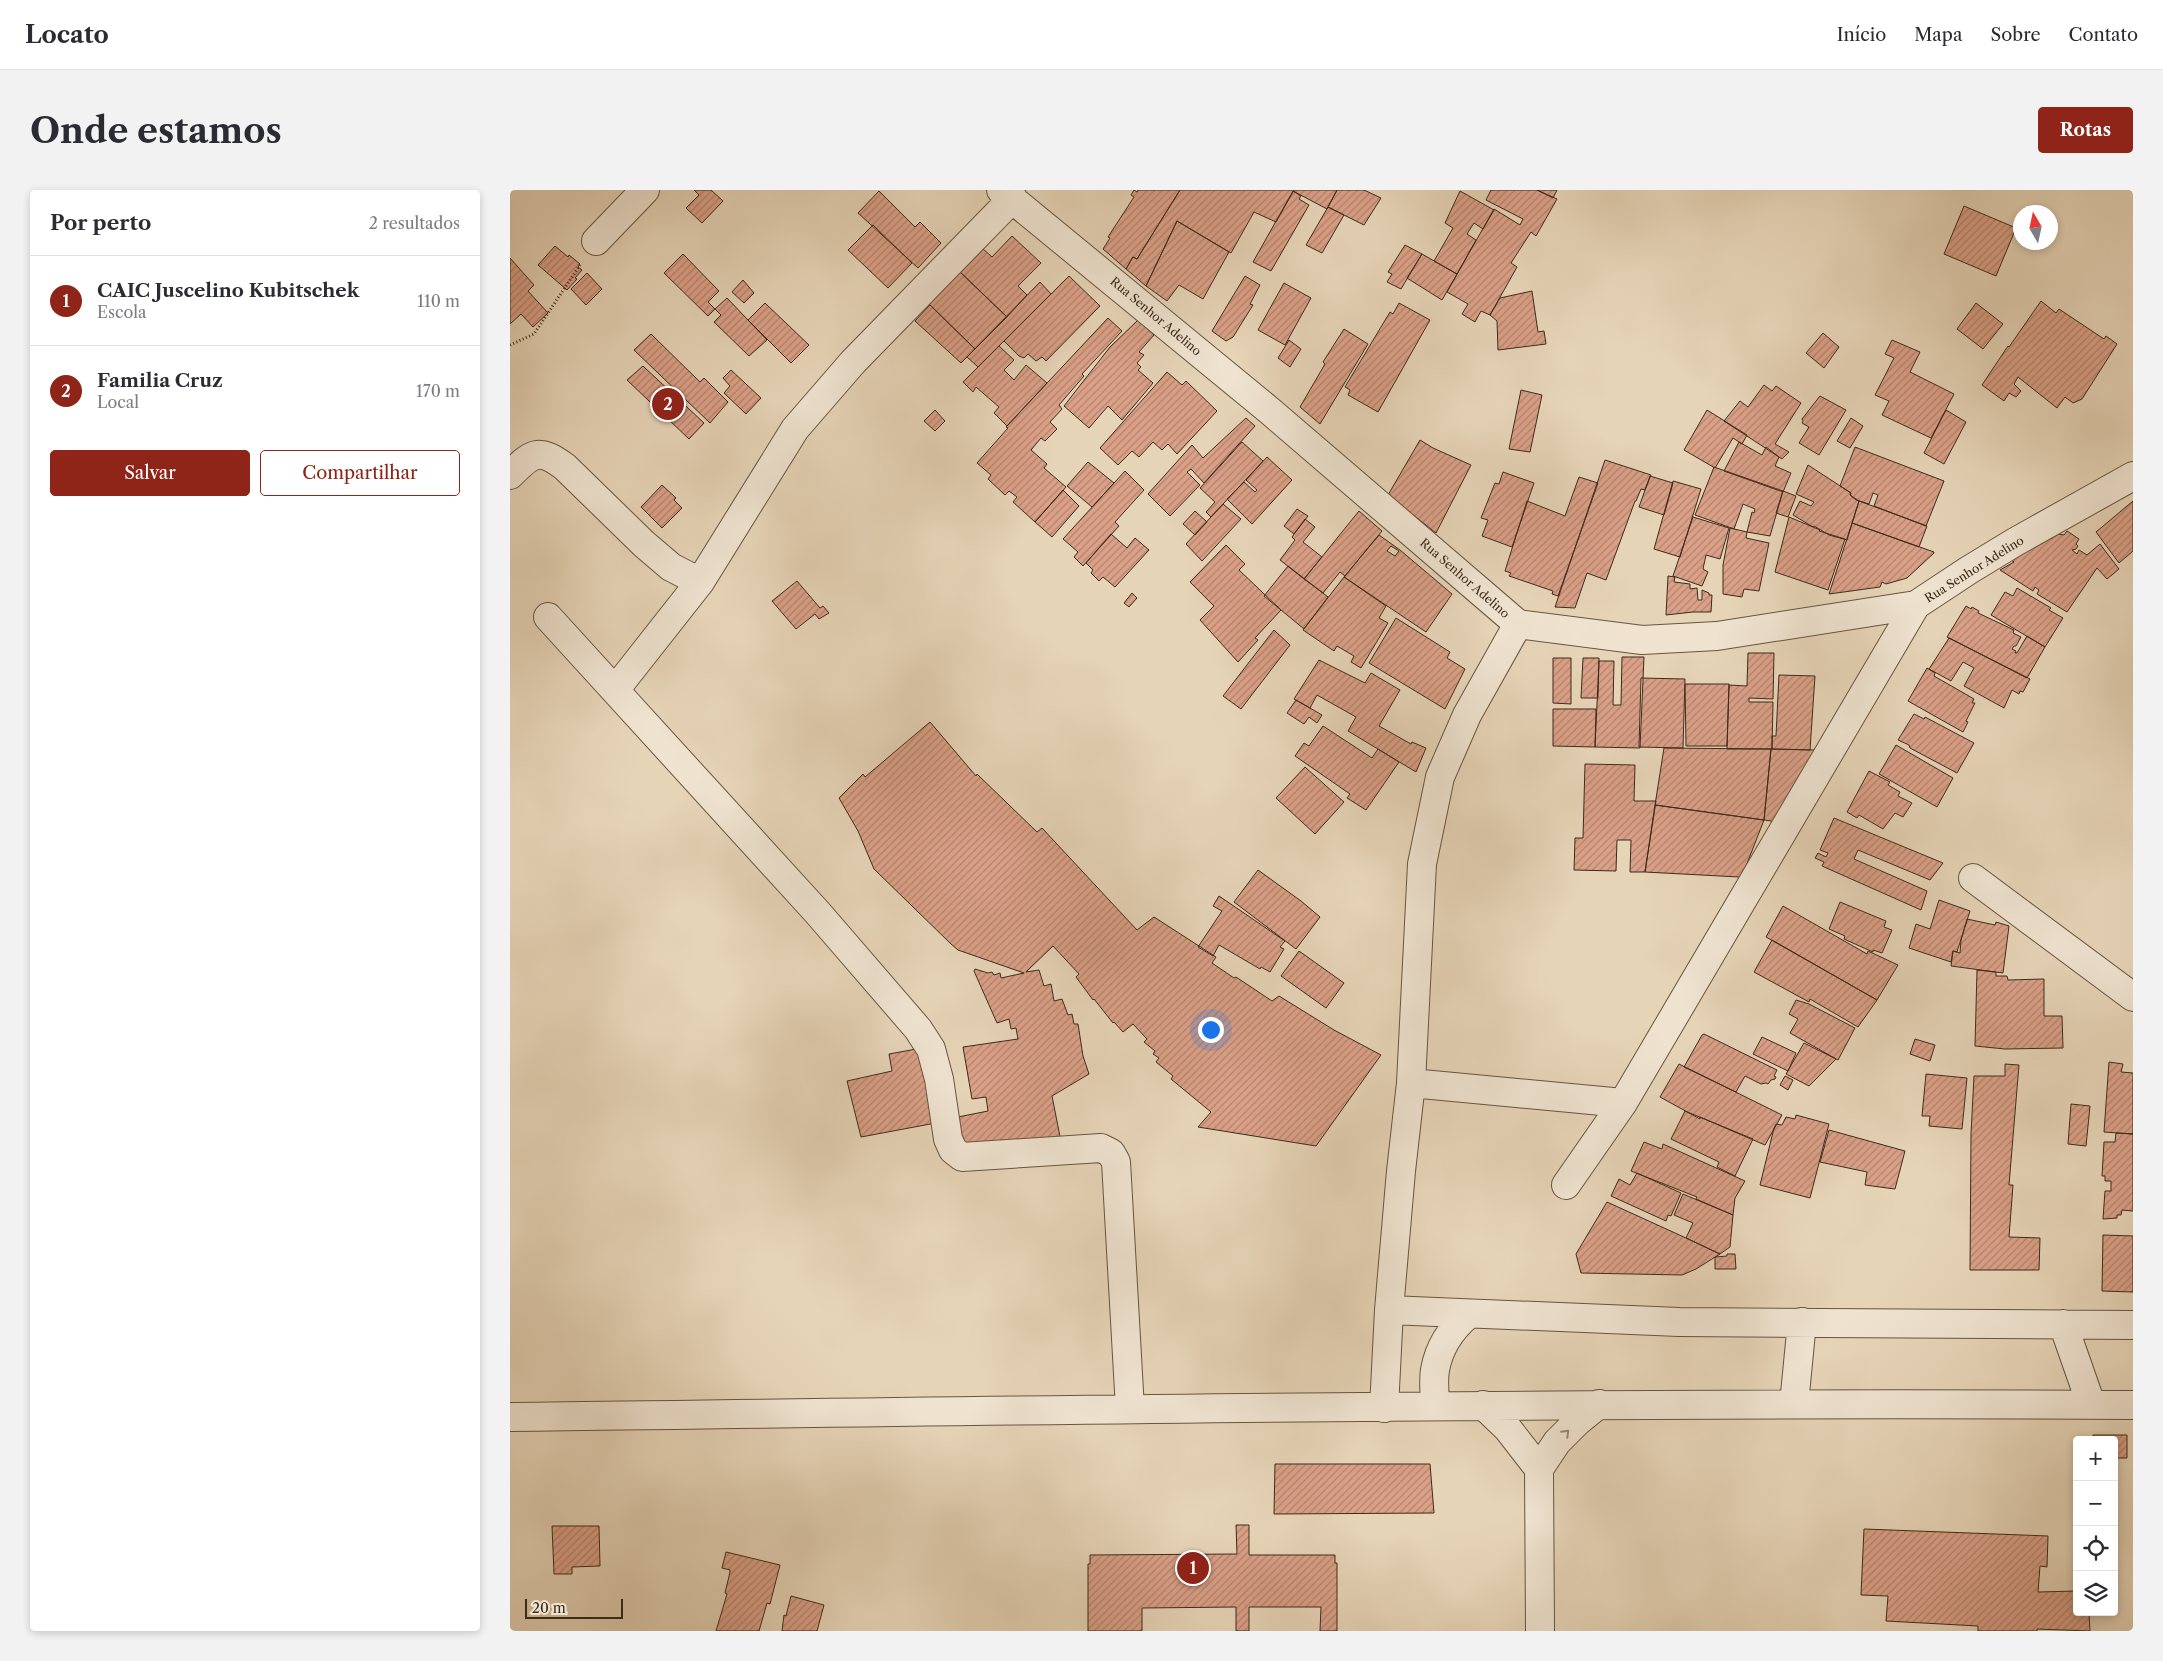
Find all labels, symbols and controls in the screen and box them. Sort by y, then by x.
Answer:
text: Locato [25,20,109,49]
text: Início [1837,24,1886,46]
text: Mapa [1914,24,1962,46]
text: Sobre [1990,24,2041,46]
text: Contato [2069,24,2138,46]
button: Rotas [2038,107,2133,153]
text: Onde estamos [30,109,282,152]
north arrow [2013,205,2058,250]
text: Por perto [50,210,151,235]
text: 2 resultados [369,213,460,233]
street label: Rua Senhor Adelino [1107,274,1205,358]
text: CAIC Juscelino Kubitschek [97,279,359,302]
text: 1 [62,291,70,311]
text: 110 m [417,291,460,311]
text: Escola [97,302,146,322]
text: Familia Cruz [97,369,223,392]
text: 2 [61,381,71,401]
text: 170 m [416,381,460,401]
pin: 2 [652,385,684,423]
text: Local [97,392,139,412]
button: Salvar [50,450,250,496]
button: Compartilhar [260,450,460,496]
street label: Rua Senhor Adelino [1922,532,2026,606]
street label: Rua Senhor Adelino [1417,535,1513,621]
your location [1198,1017,1224,1043]
one-way arrow [1560,1430,1569,1439]
map controls [2073,1436,2118,1616]
button: + [2073,1436,2118,1481]
button: − [2073,1481,2118,1526]
button: locate [2073,1526,2118,1571]
pin: 1 [1177,1549,1209,1587]
button: layers [2073,1571,2118,1616]
scale bar [525,1596,622,1619]
text: 20 m [532,1599,566,1617]

